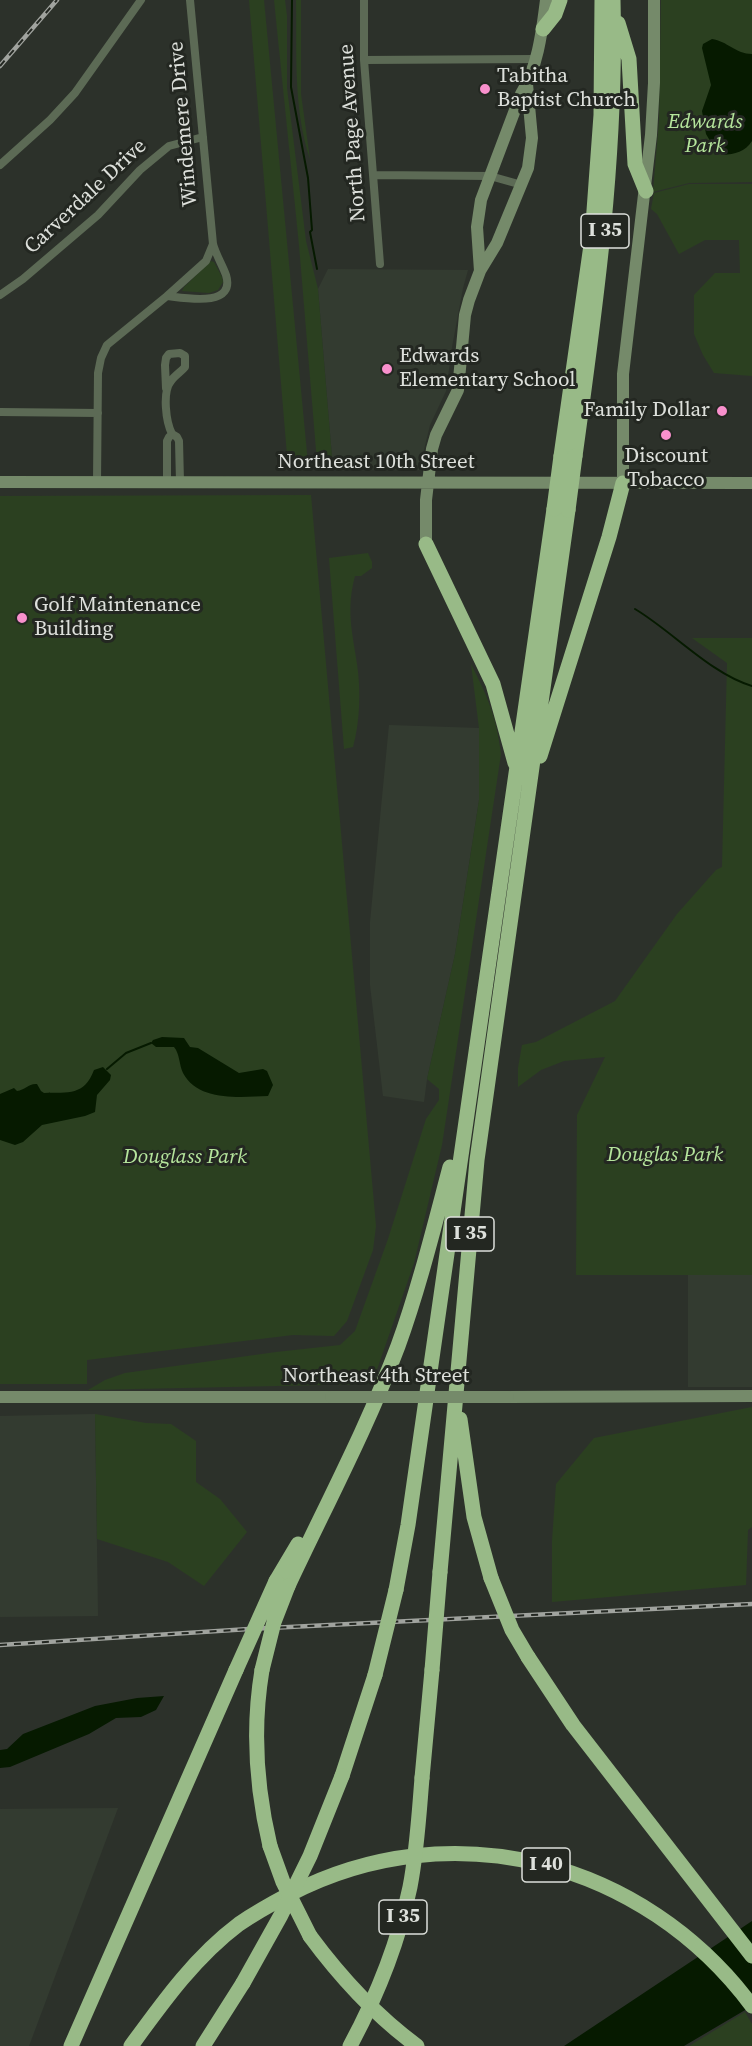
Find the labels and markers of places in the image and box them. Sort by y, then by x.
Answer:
place label: Tabitha Baptist Church [497,64,636,114]
marker: Tabitha Baptist Church [478,82,492,96]
place label: Edwards Elementary School [399,344,576,394]
marker: Edwards Elementary School [380,362,394,376]
place label: Family Dollar [583,398,710,424]
marker: Family Dollar [715,404,729,418]
marker: Discount Tobacco [659,428,673,442]
place label: Discount Tobacco [624,444,708,494]
place label: Golf Maintenance Building [34,593,201,643]
marker: Golf Maintenance Building [15,611,29,625]

